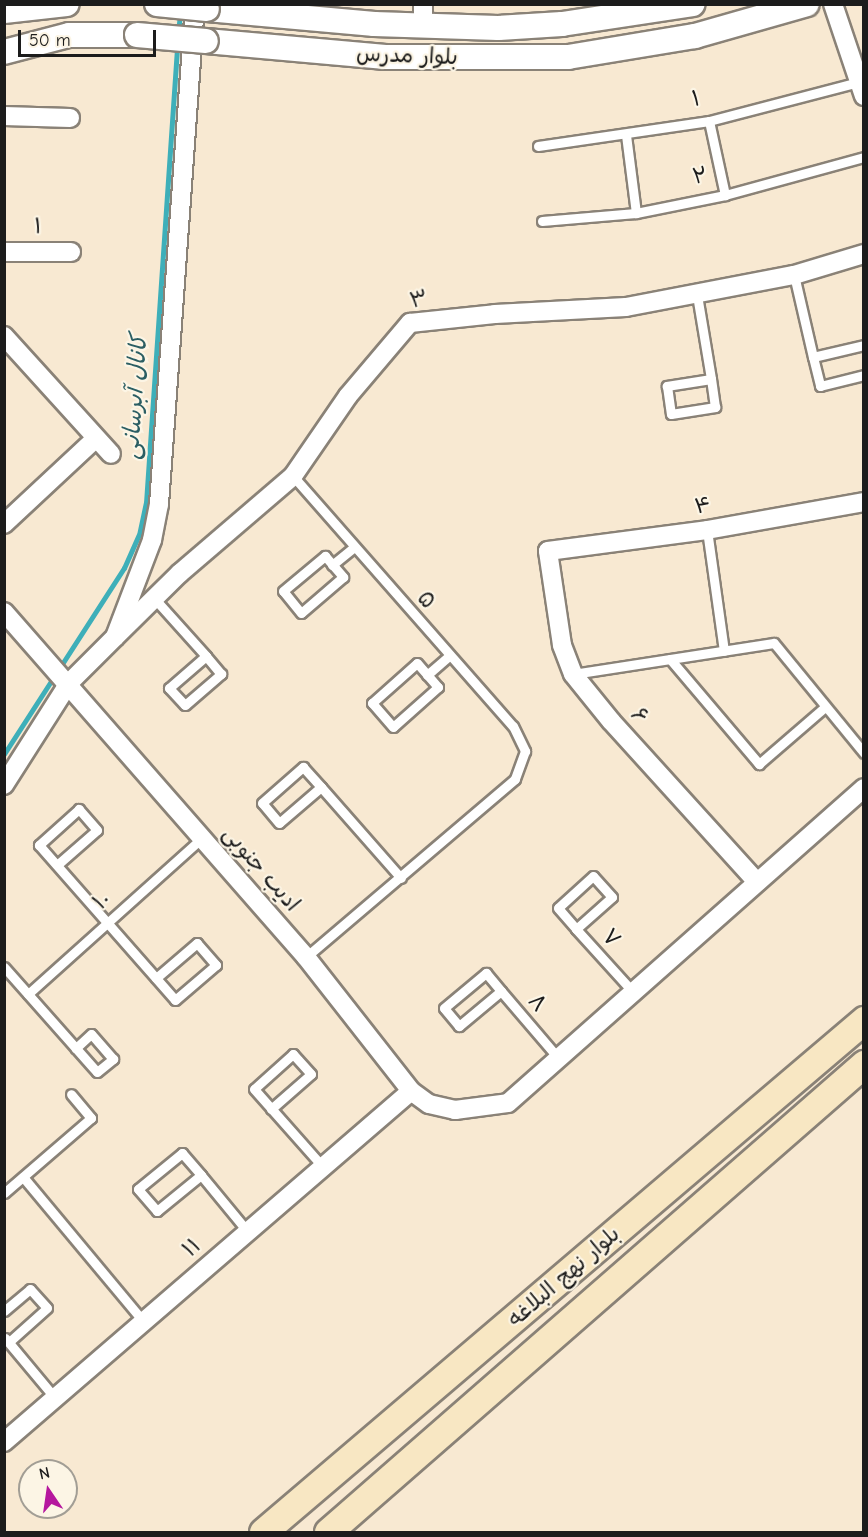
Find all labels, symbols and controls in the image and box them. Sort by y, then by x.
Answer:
scale bar [21,18,159,56]
text: 50 m [29,30,71,51]
street label: بلوار مدرس [356,41,458,71]
street label: ۱ [690,85,702,113]
street label: ۲ [690,162,710,190]
street label: ۱ [34,214,42,240]
street label: ۳ [407,285,431,315]
water label: کانال آبرسانی [116,334,154,460]
street label: ۴ [693,492,713,520]
street label: ۵ [411,586,441,614]
street label: ۶ [625,702,653,730]
street label: ادیب جنوبی [217,821,305,917]
street label: ۱۰ [88,886,116,916]
street label: ۷ [596,923,626,953]
street label: ۸ [522,989,552,1017]
street label: بلوار نهج البلاغه [503,1221,625,1333]
street label: ۱۱ [177,1233,207,1263]
north arrow [18,1459,78,1519]
text: N [37,1463,52,1483]

